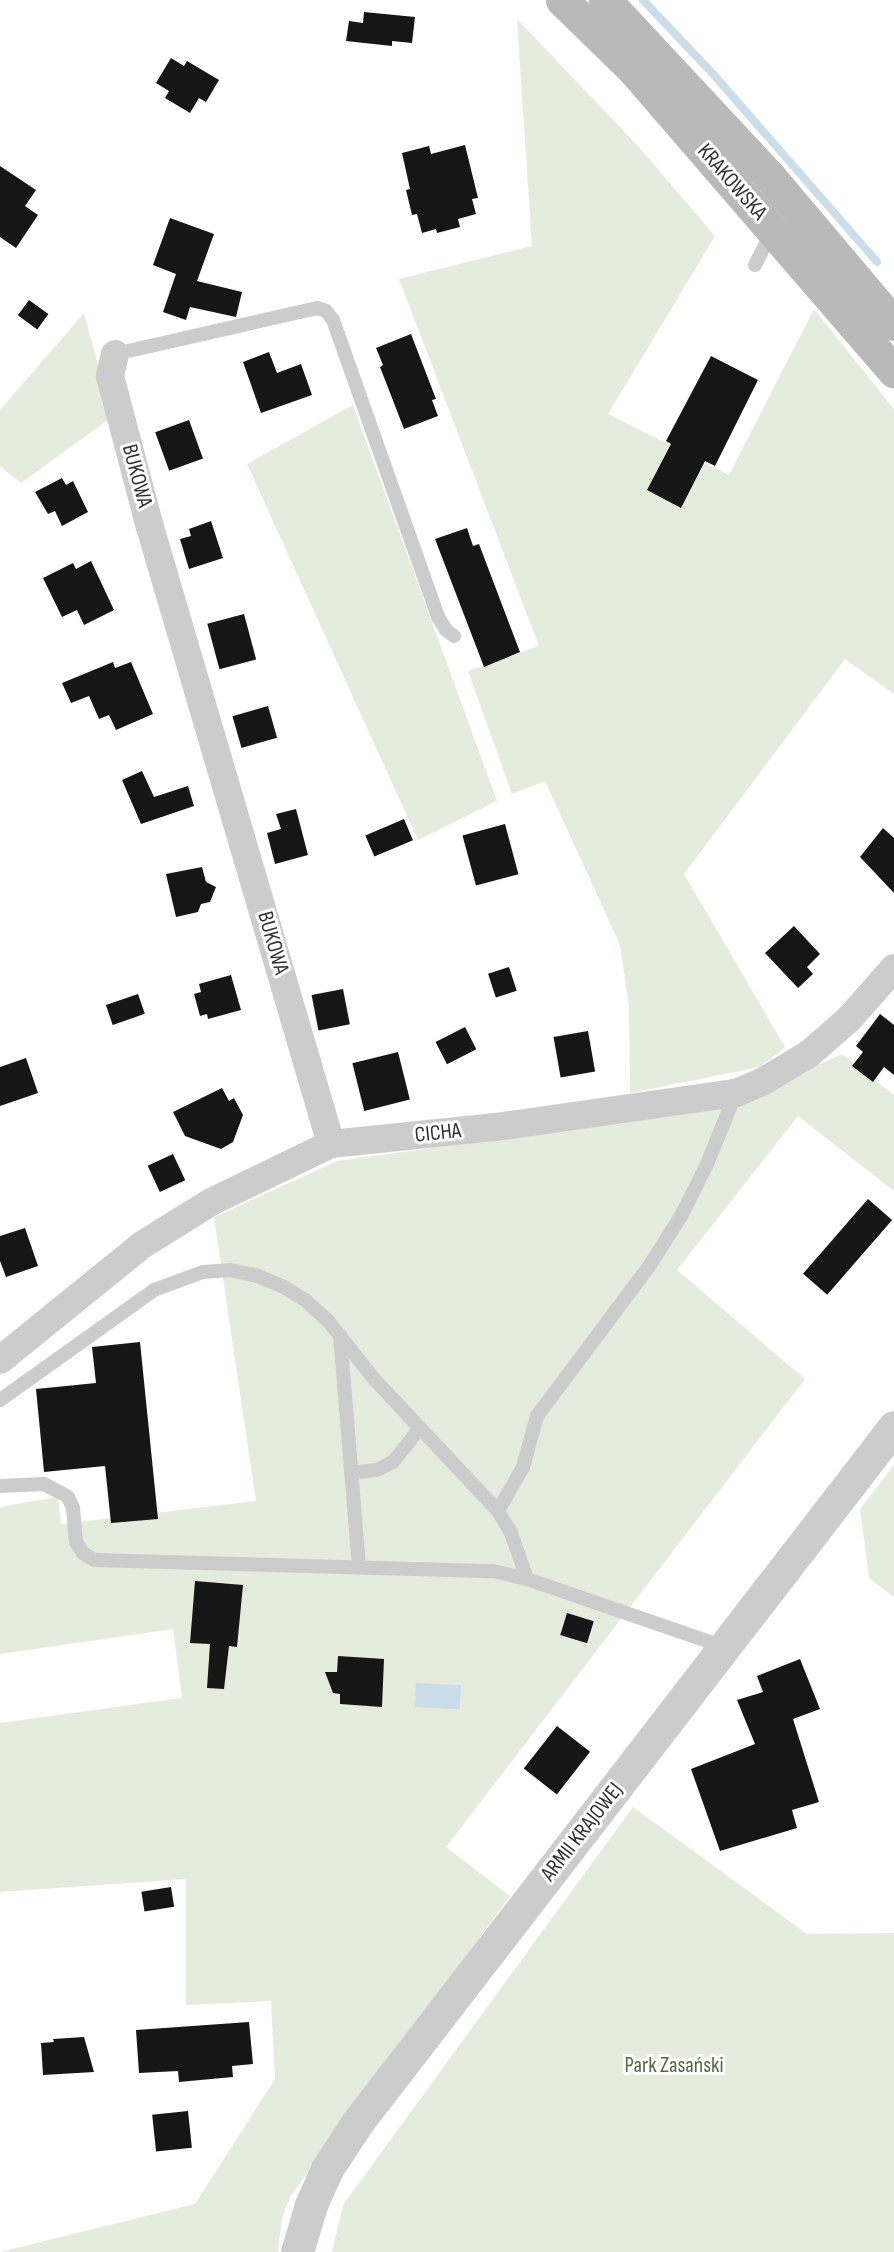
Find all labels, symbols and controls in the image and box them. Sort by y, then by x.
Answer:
street label: KRAKOWSKA [692,138,772,226]
street label: BUKOWA [116,442,158,510]
street label: BUKOWA [251,908,295,978]
street label: CICHA [414,1117,462,1149]
street label: ARMII KRAJOWEJ [535,1778,629,1886]
park label: Park Zasański [624,2053,724,2079]

